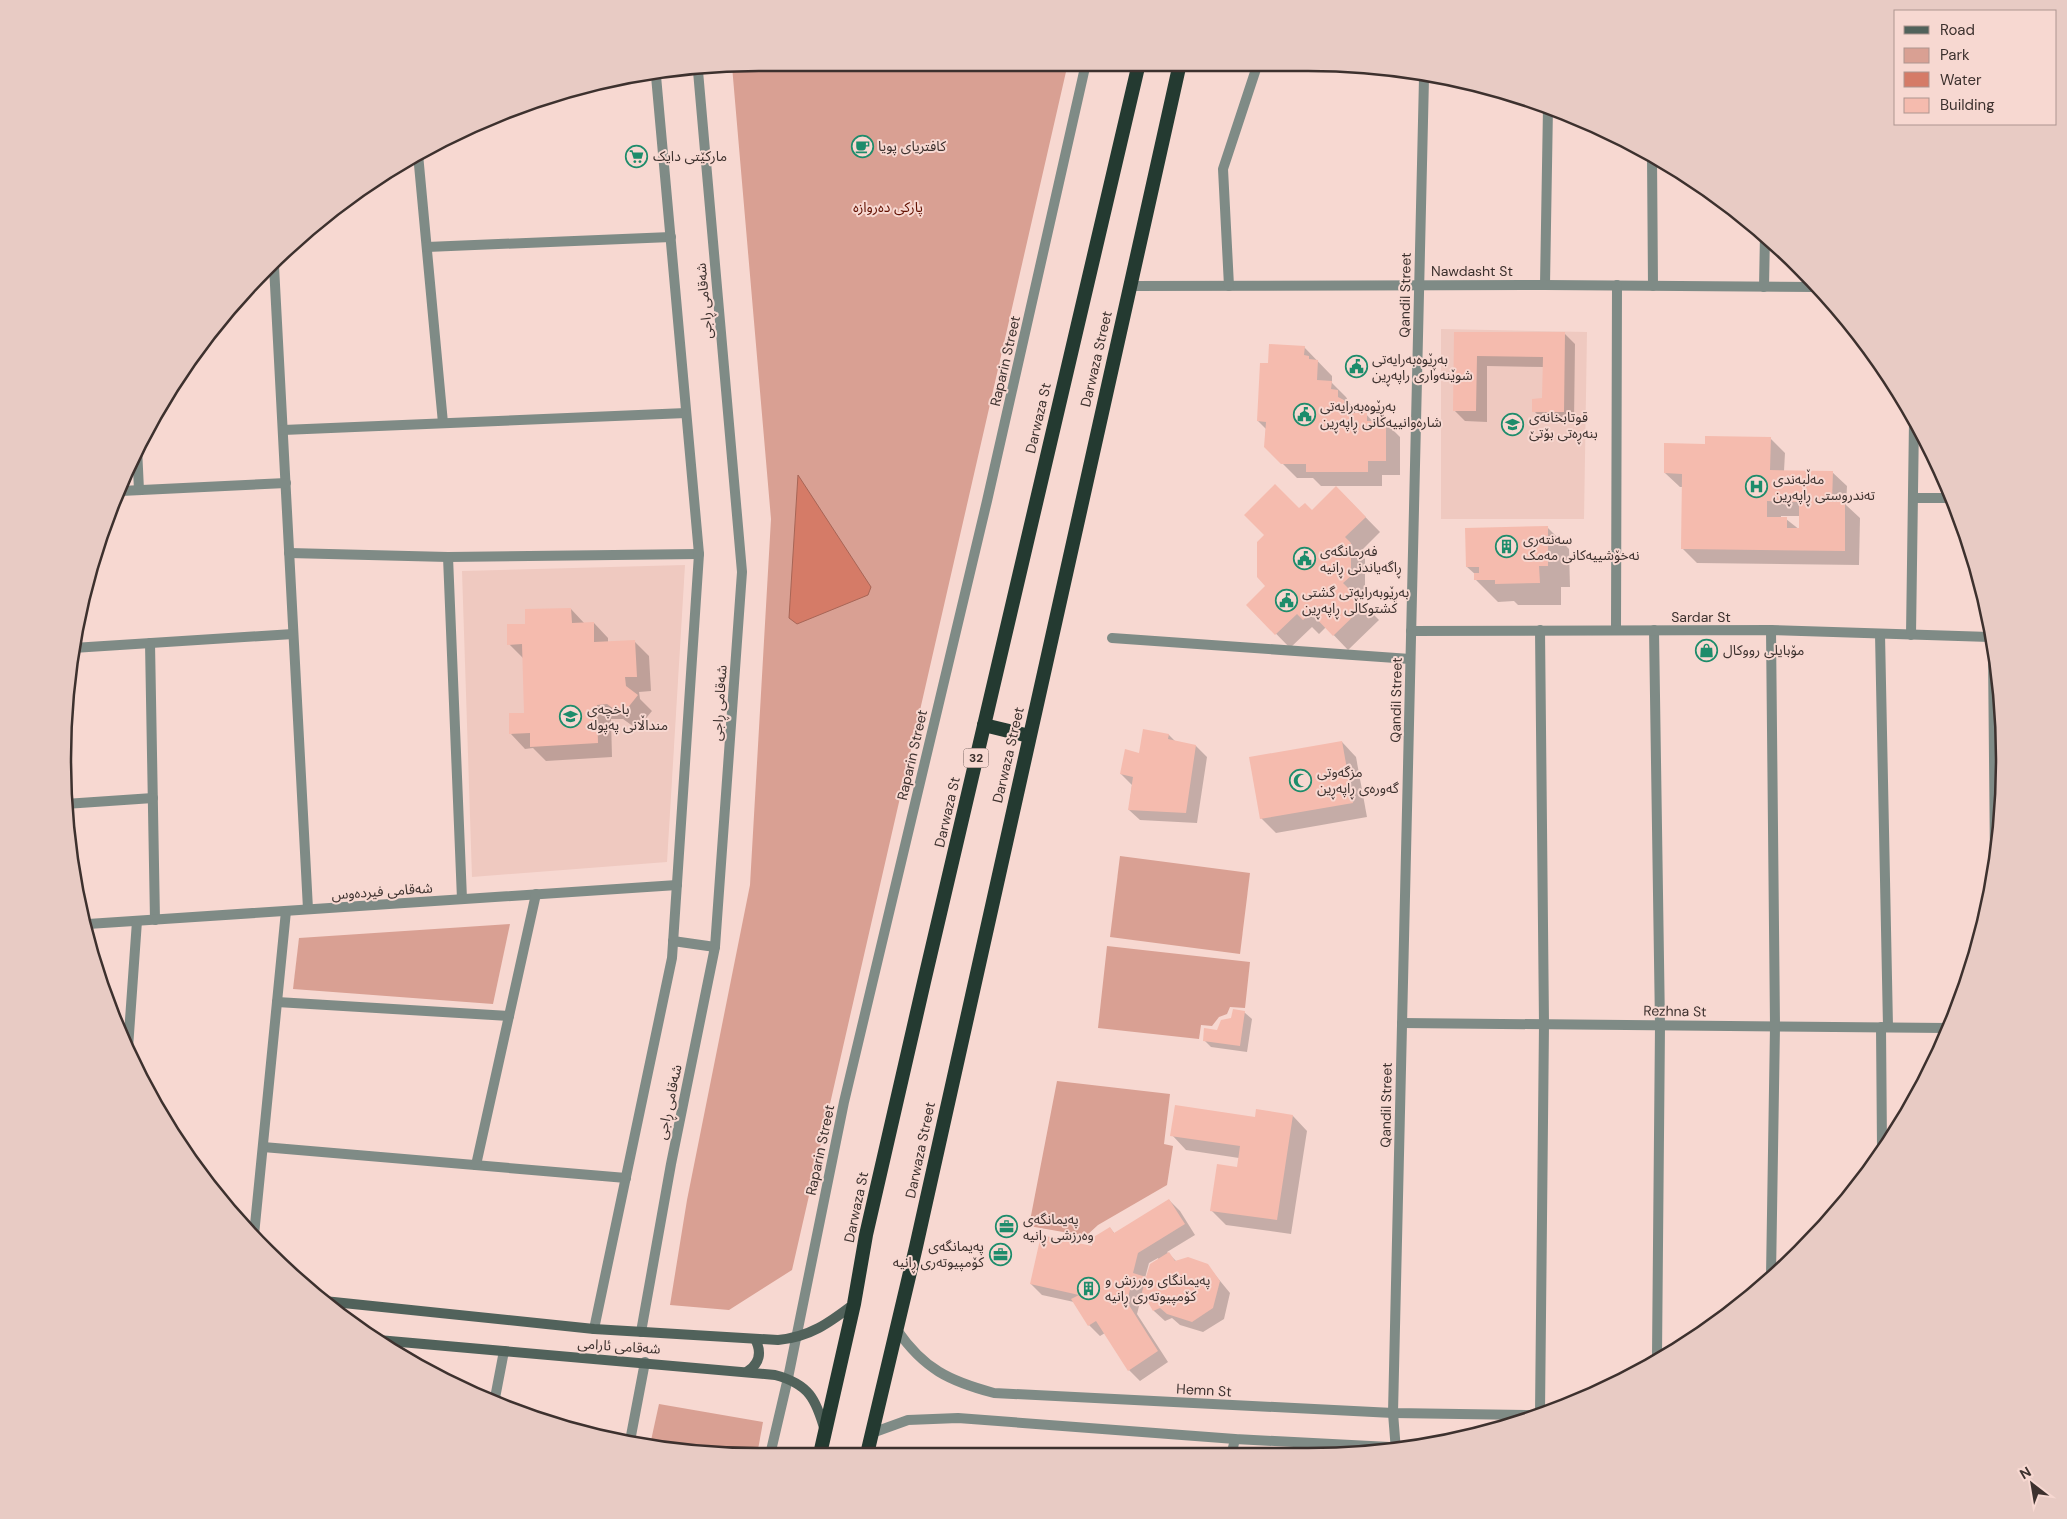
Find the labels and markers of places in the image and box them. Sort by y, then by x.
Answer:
cafe icon: کافتریای پویا [850,134,874,158]
place label: کافتریای پویا [878,137,946,156]
supermarket icon: مارکێتی دایک [625,144,649,168]
place label: مارکێتی دایک [653,147,727,165]
place label: بەڕێوەبەرایەتی شوێنەواری راپەڕین [1372,350,1473,387]
public building icon: بەڕێوەبەرایەتی شوێنەواری راپەڕین [1344,355,1368,379]
place label: بەڕێوەبەرایەتی شارەوانییەکانی ڕاپەڕین [1320,397,1442,434]
public building icon: بەڕێوەبەرایەتی شارەوانییەکانی ڕاپەڕین [1292,402,1316,426]
place label: قوتابخانەی بنەڕەتی بۆتێ [1529,408,1598,445]
school or university icon: قوتابخانەی بنەڕەتی بۆتێ [1501,413,1525,437]
place label: مەڵبەندی تەندروستی ڕاپەڕین [1773,469,1875,507]
hospital icon: مەڵبەندی تەندروستی ڕاپەڕین [1745,475,1769,499]
place label: سەنتەری نەخۆشییەکانی مەمک [1523,530,1640,564]
building icon: سەنتەری نەخۆشییەکانی مەمک [1495,535,1519,559]
place label: فەرمانگەی ڕاگەیاندنی ڕانیە [1320,542,1402,579]
public building icon: فەرمانگەی ڕاگەیاندنی ڕانیە [1292,547,1316,571]
place label: بەڕێوبەرایەتی گشتی کشتوکاڵی ڕاپەڕین [1302,583,1409,620]
public building icon: بەڕێوبەرایەتی گشتی کشتوکاڵی ڕاپەڕین [1274,588,1298,612]
shop icon: مۆبایلی رووکال [1695,638,1719,662]
place label: مۆبایلی رووکال [1723,641,1804,659]
place label: باخچەی منداڵانی پەپولە [587,700,668,735]
school or university icon: باخچەی منداڵانی پەپولە [559,705,583,729]
place label: مزگەوتی گەورەی ڕاپەڕین [1317,763,1399,800]
mosque icon: مزگەوتی گەورەی ڕاپەڕین [1289,768,1313,792]
place label: پەیمانگەی وەرزشی ڕانیە [1023,1210,1094,1247]
office icon: پەیمانگەی وەرزشی ڕانیە [995,1215,1019,1239]
place label: پەیمانگەی کۆمپیوتەری ڕانیە [893,1237,984,1274]
office icon: پەیمانگەی کۆمپیوتەری ڕانیە [988,1242,1012,1266]
place label: پەیمانگای وەرزش و کۆمپیوتەری ڕانیە [1105,1271,1210,1308]
building icon: پەیمانگای وەرزش و کۆمپیوتەری ڕانیە [1077,1276,1101,1300]

